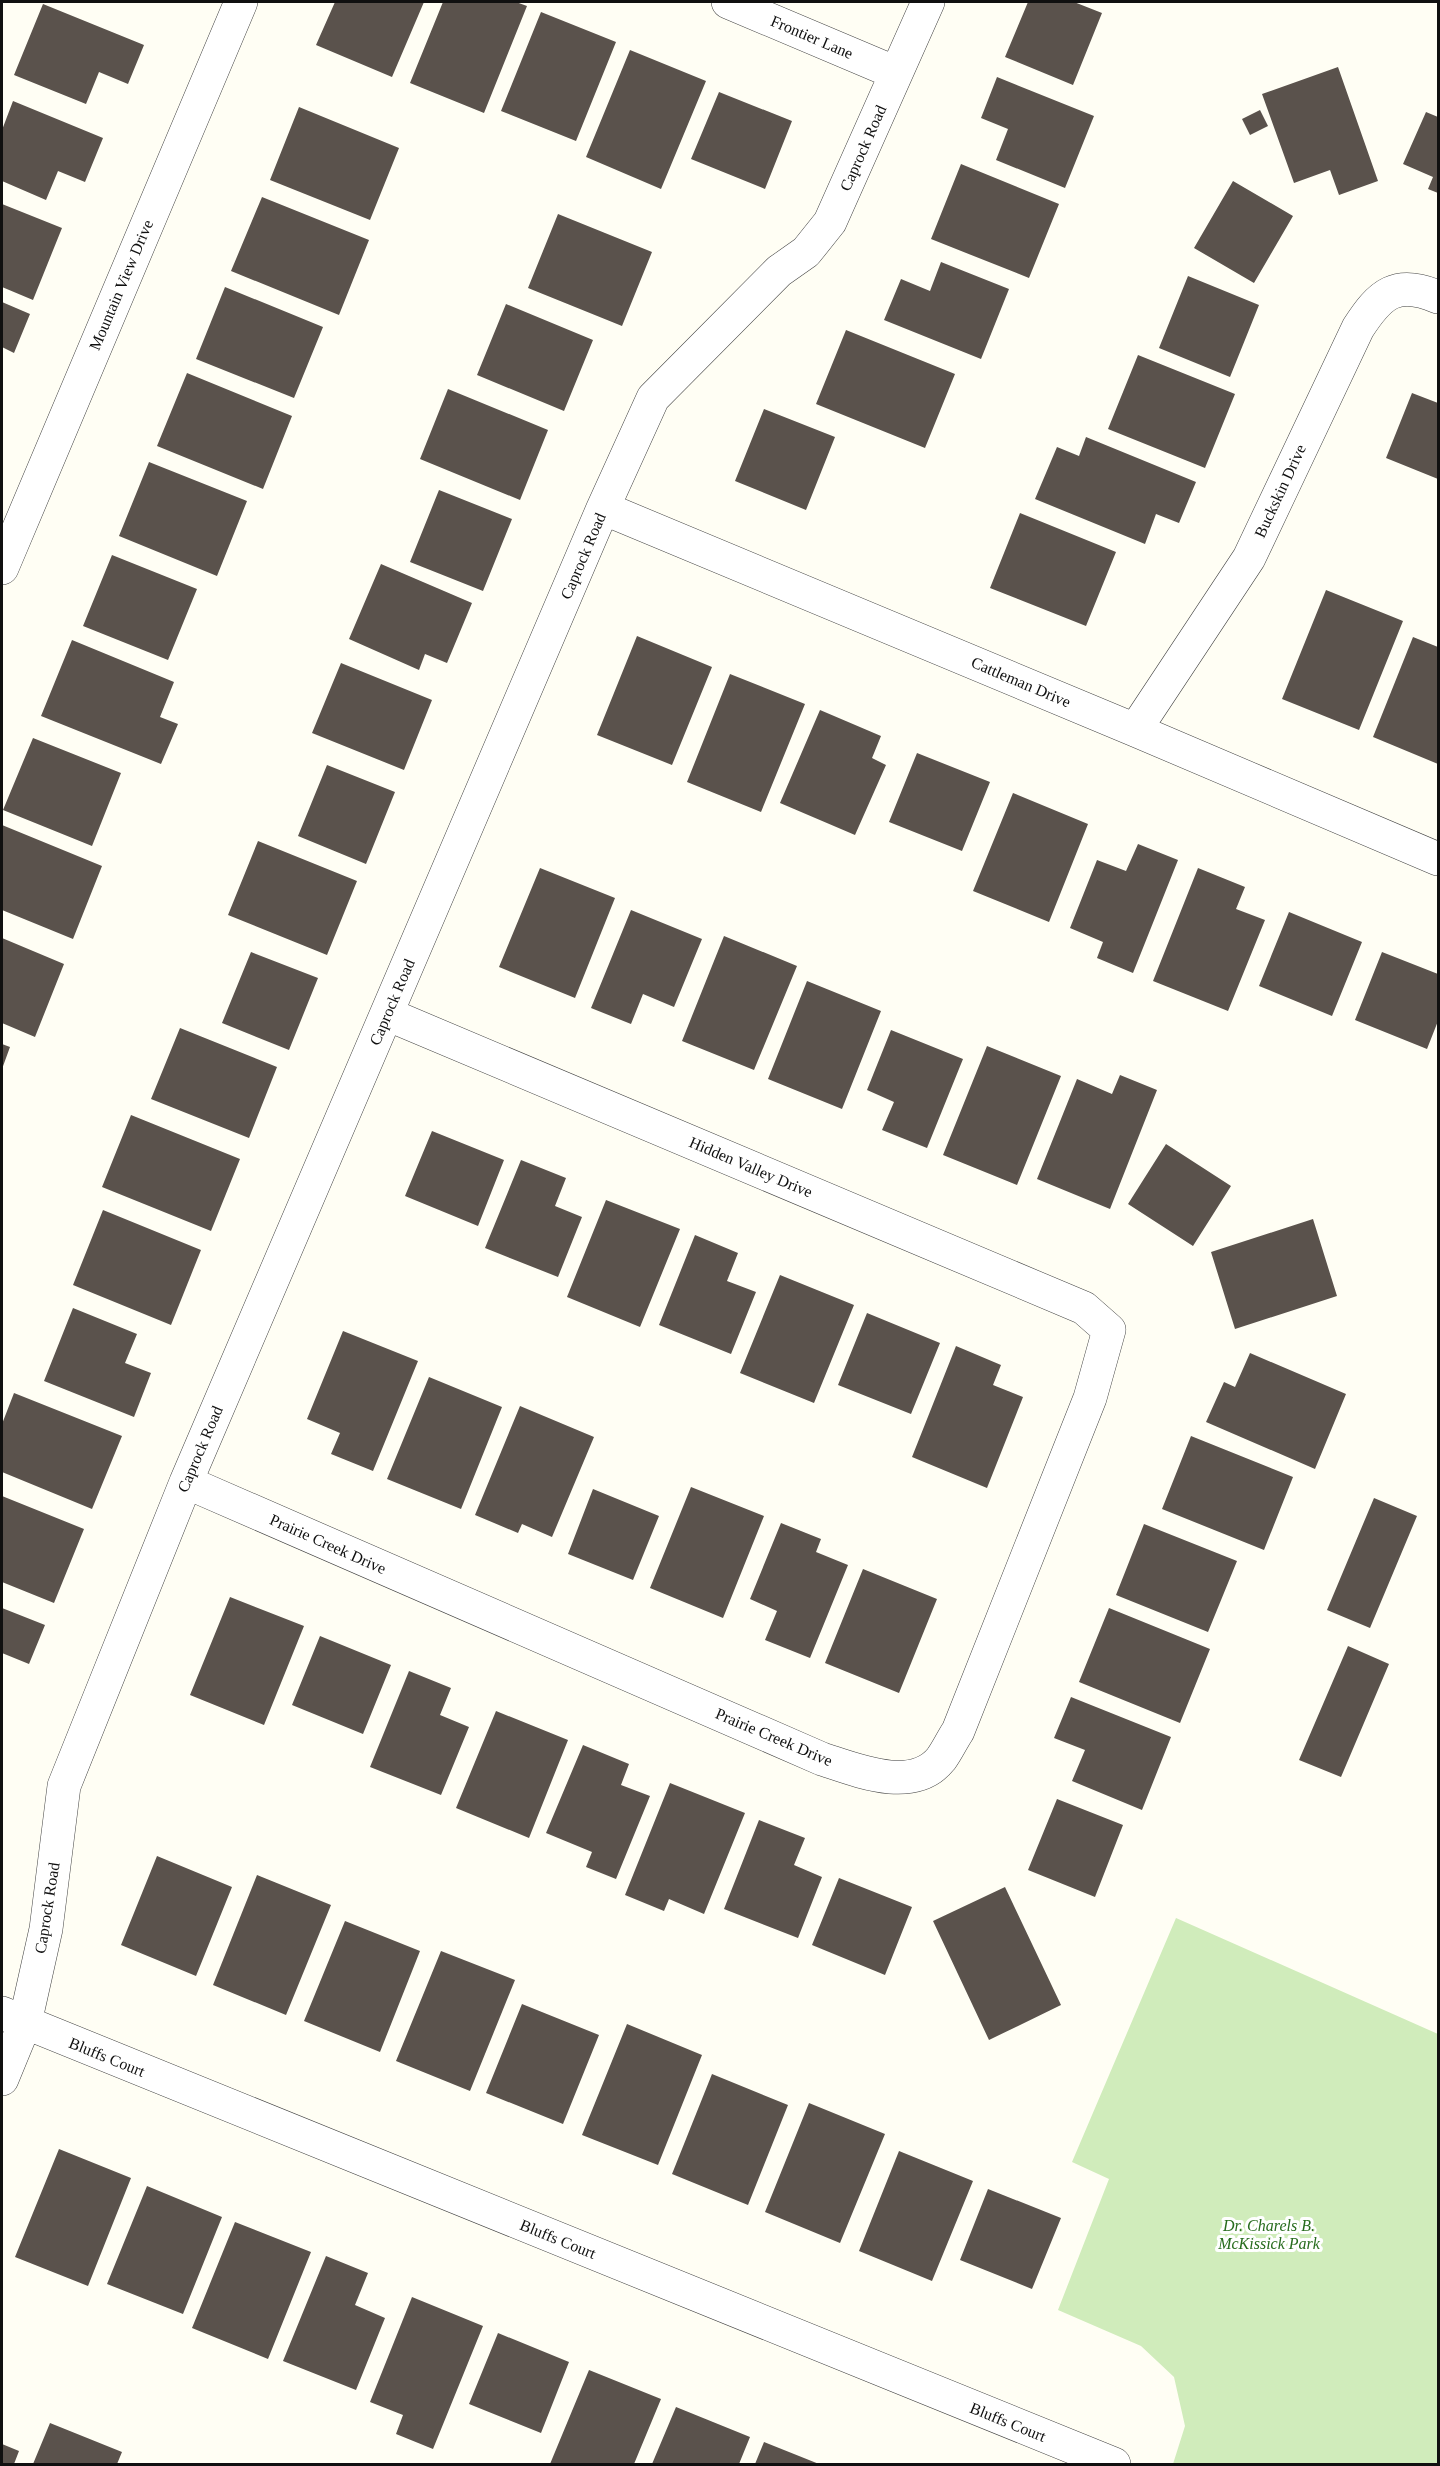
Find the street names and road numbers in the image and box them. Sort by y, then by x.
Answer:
street label: Frontier Lane [768,12,856,62]
street label: Caprock Road [837,103,890,194]
street label: Mountain View Drive [86,217,156,353]
street label: Buckskin Drive [1251,442,1309,540]
street label: Caprock Road [557,510,610,602]
street label: Cattleman Drive [969,653,1073,711]
street label: Caprock Road [366,956,419,1048]
street label: Hidden Valley Drive [686,1133,815,1202]
street label: Caprock Road [174,1403,227,1495]
street label: Prairie Creek Drive [267,1511,389,1577]
street label: Prairie Creek Drive [713,1705,835,1769]
street label: Caprock Road [31,1861,64,1955]
street label: Bluffs Court [67,2034,148,2080]
street label: Bluffs Court [518,2216,599,2262]
street label: Bluffs Court [968,2399,1049,2445]

